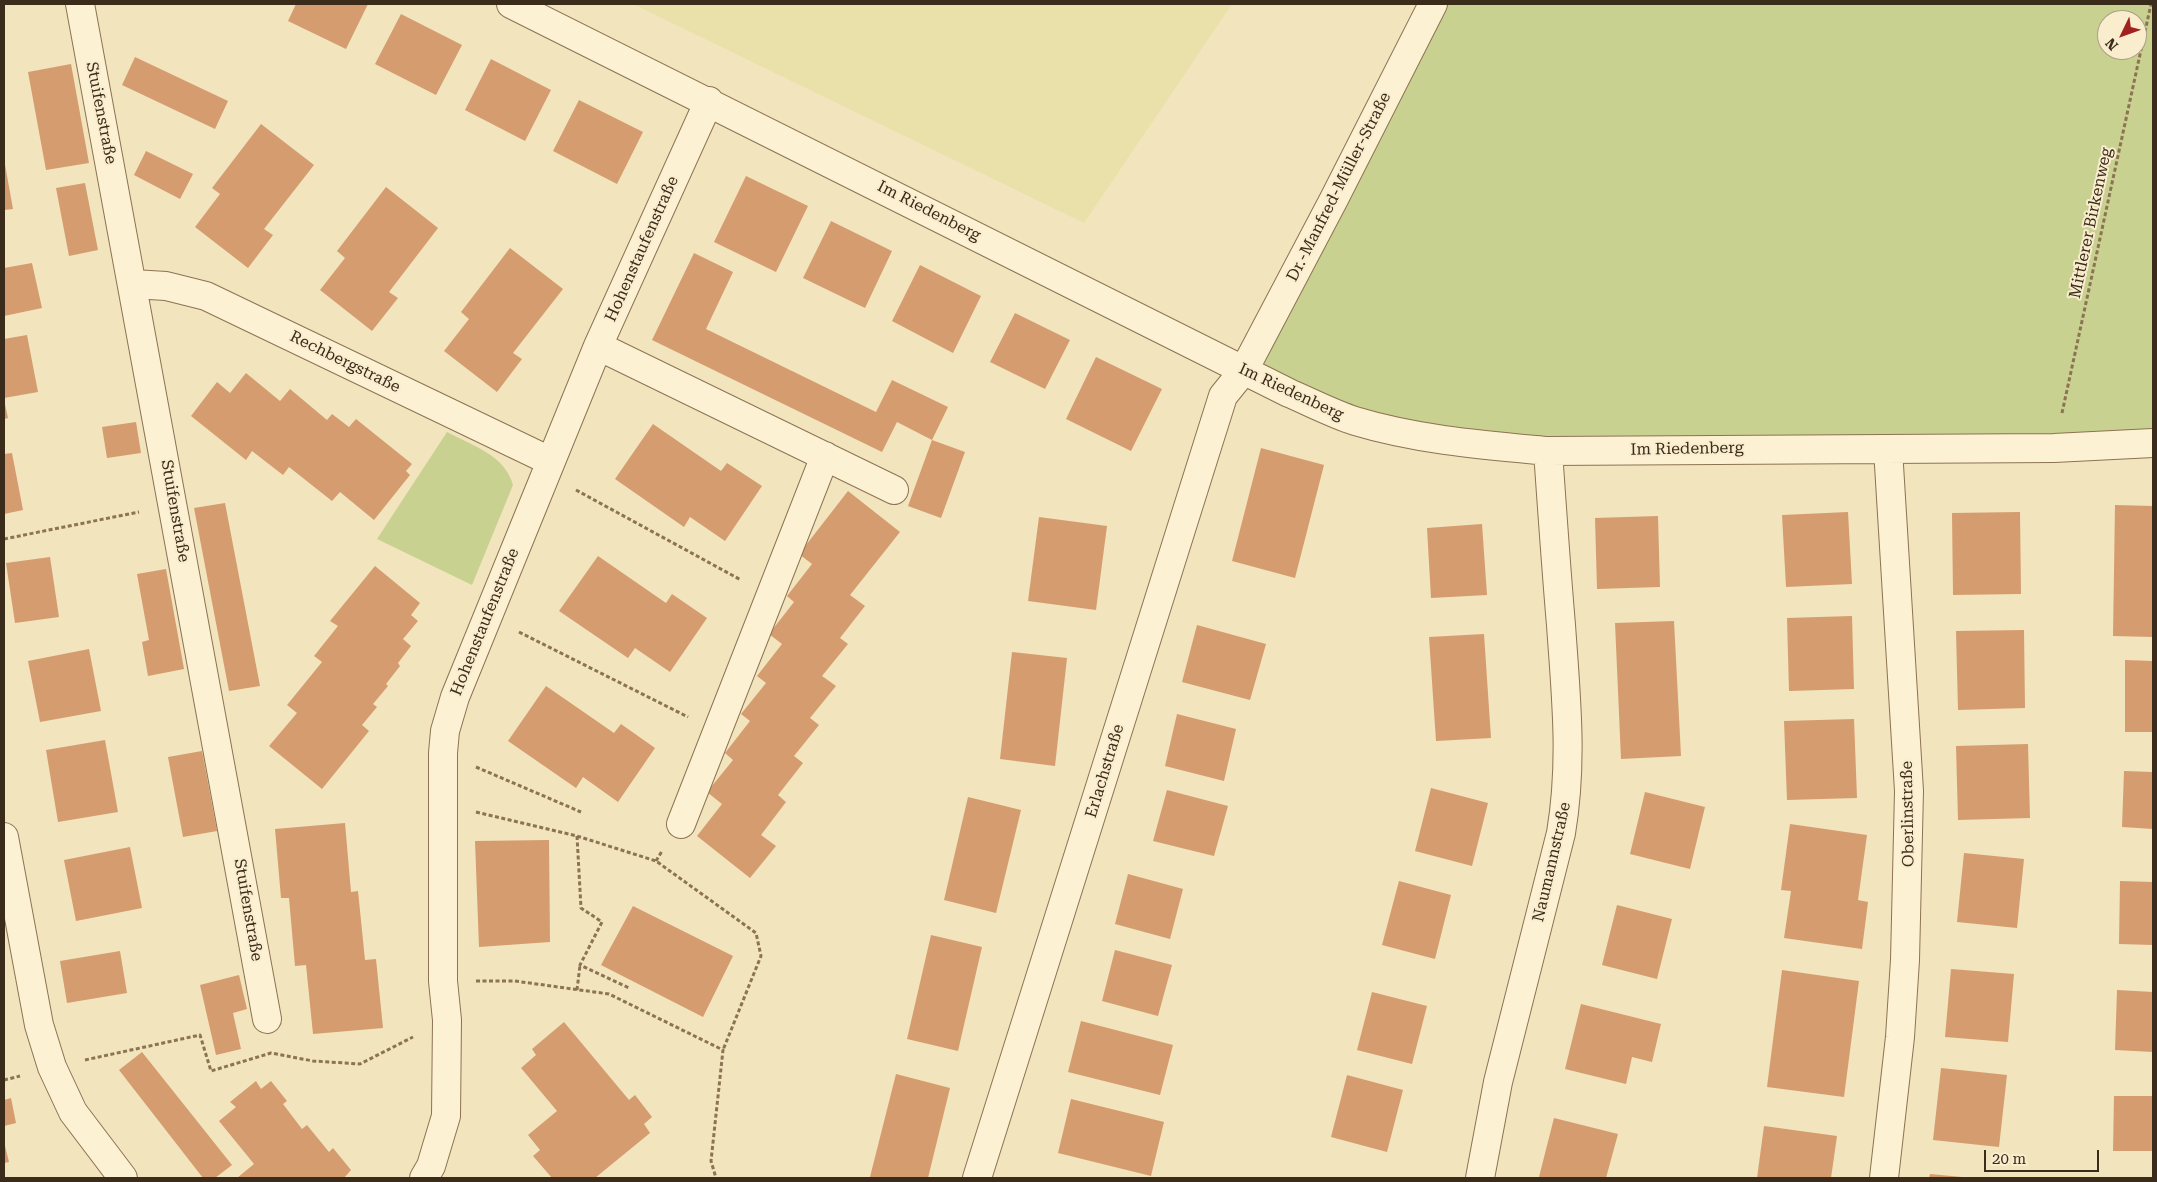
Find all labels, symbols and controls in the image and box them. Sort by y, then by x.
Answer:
north arrow [2097,10,2147,60]
text: N [2102,35,2121,54]
street label: Stuifenstraße [82,60,120,166]
street label: Dr.-Manfred-Müller-Straße [1283,89,1395,285]
street label: Mittlerer Birkenweg [2066,146,2116,300]
street label: Hohenstaufenstraße [601,173,683,325]
street label: Im Riedenberg [874,177,984,245]
street label: Rechbergstraße [287,327,403,397]
street label: Im Riedenberg [1236,359,1346,425]
street label: Im Riedenberg [1630,438,1744,460]
street label: Stuifenstraße [157,458,193,564]
street label: Hohenstaufenstraße [447,546,523,698]
street label: Erlachstraße [1082,722,1128,820]
street label: Oberlinstraße [1897,761,1919,867]
street label: Naumannstraße [1529,800,1575,924]
street label: Stuifenstraße [230,857,266,963]
scale bar [1987,1140,2102,1172]
text: 20 m [1992,1150,2026,1168]

